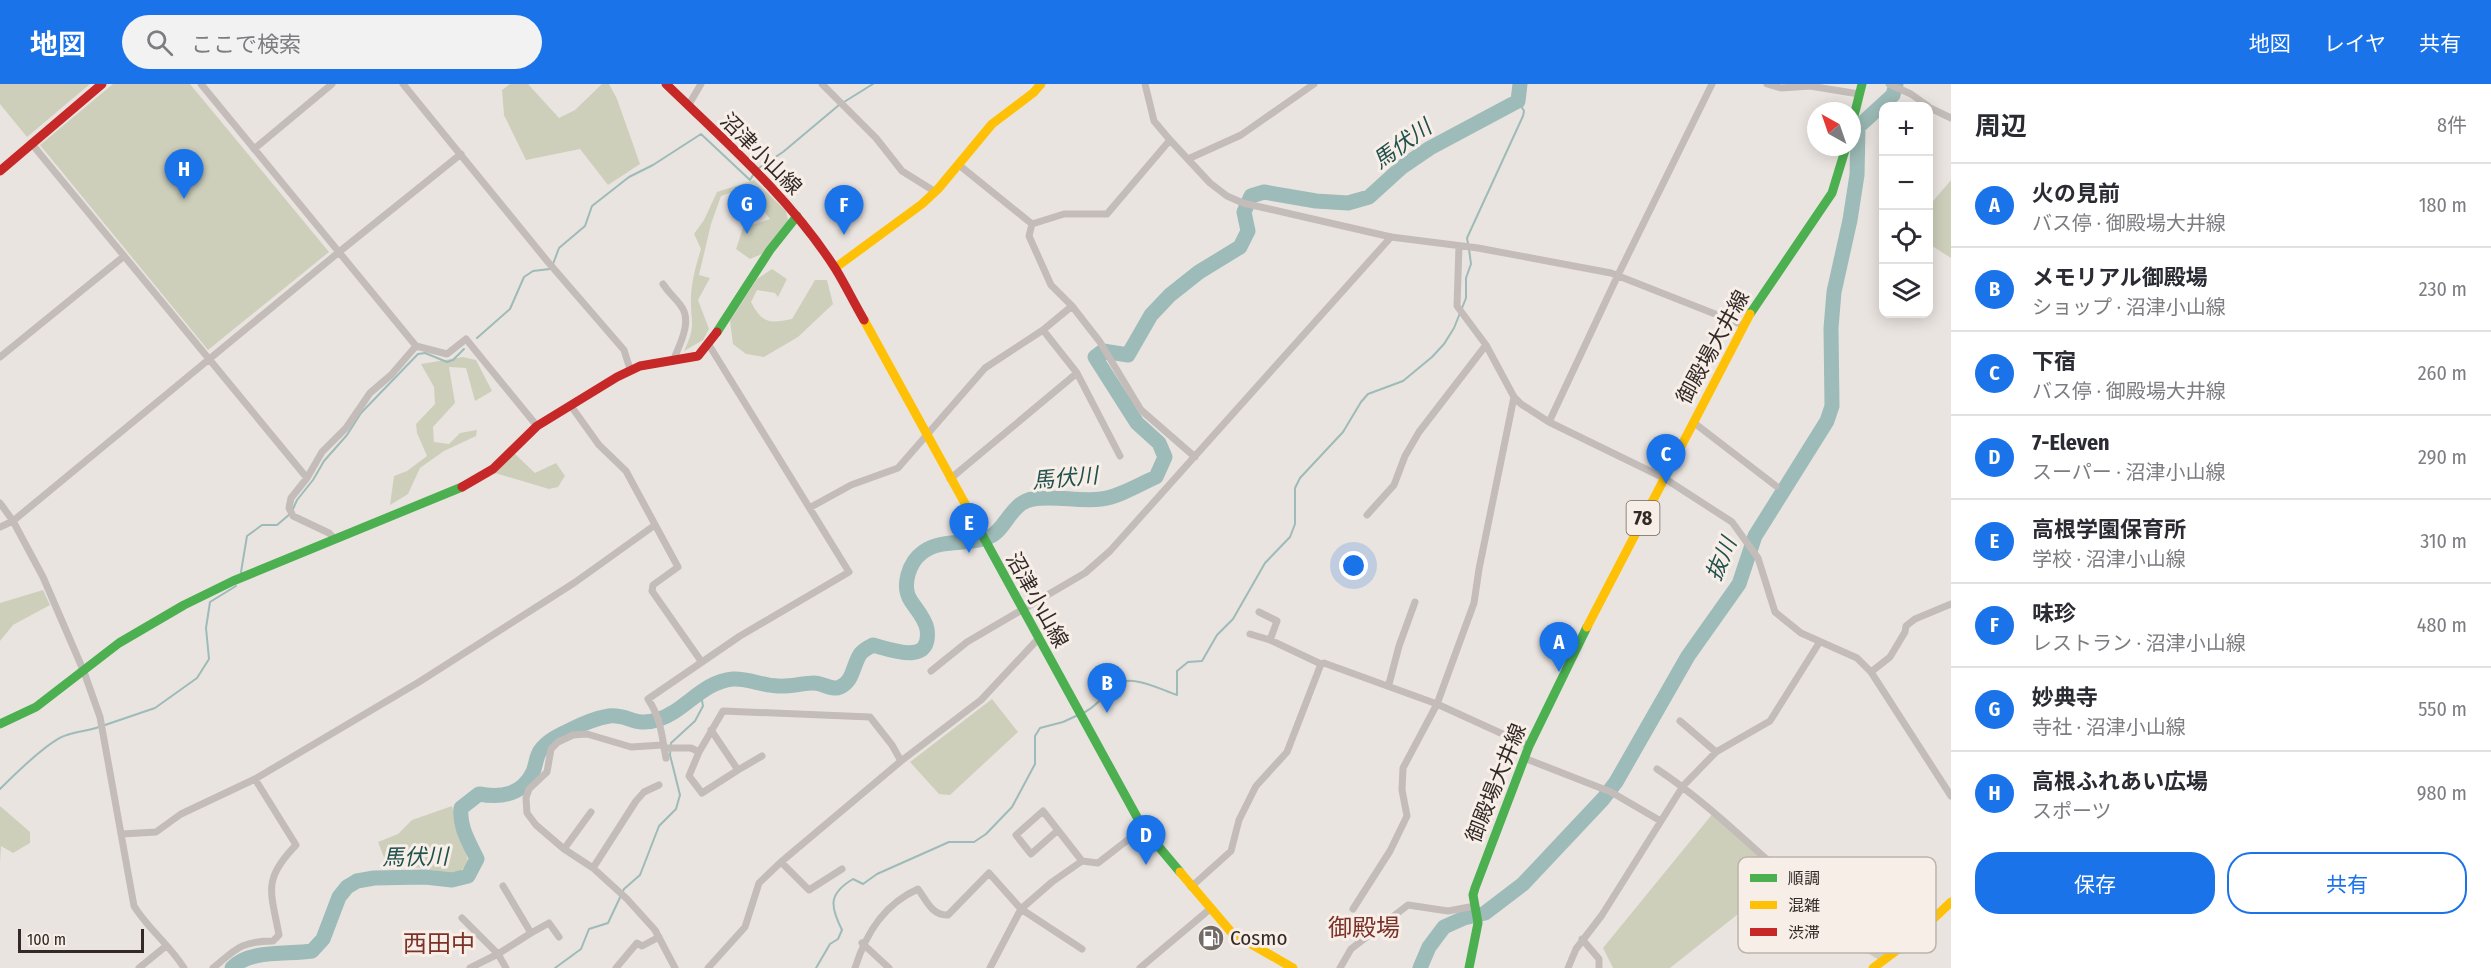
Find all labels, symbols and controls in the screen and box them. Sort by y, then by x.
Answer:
search box [122,15,542,69]
icon: search [143,26,176,59]
text: 地図 [30,28,86,61]
text: ここで検索 [191,31,301,58]
text: 地図 [2249,31,2291,57]
text: レイヤ [2324,31,2386,57]
text: 共有 [2419,31,2461,57]
north arrow [1807,102,1861,156]
map controls [1879,102,1933,318]
button: + [1879,102,1933,156]
street label: 沼津小山線 [715,108,807,200]
text: 周辺 [1975,111,2027,142]
water label: 馬伏川 [1367,113,1438,174]
text: 8件 [2437,113,2467,137]
pin: H [164,150,204,199]
button: − [1879,156,1933,210]
text: 火の見前 [2032,180,2120,207]
pin: G [728,184,766,234]
pin: F [824,186,864,235]
text: A [1989,193,2000,217]
text: 180 m [2419,193,2467,217]
button: locate [1879,210,1933,264]
text: バス停 · 御殿場大井線 [2032,211,2226,235]
button: layers [1879,264,1933,318]
text: メモリアル御殿場 [2032,264,2208,291]
text: B [1989,277,2000,301]
text: 230 m [2419,277,2467,301]
street label: 御殿場大井線 [1671,286,1755,408]
text: ショップ · 沼津小山線 [2032,295,2226,319]
text: 下宿 [2032,348,2076,375]
text: C [1989,361,2000,385]
text: 260 m [2418,361,2467,385]
text: バス停 · 御殿場大井線 [2032,379,2226,403]
text: 7-Eleven [2032,429,2110,456]
pin: C [1646,434,1686,484]
text: D [1989,445,2000,469]
text: 290 m [2418,445,2467,469]
text: スーパー · 沼津小山線 [2032,460,2225,484]
water label: 馬伏川 [1031,462,1101,494]
road number: 78 [1626,501,1660,535]
pin: E [950,504,988,553]
text: 高根学園保育所 [2032,516,2186,543]
text: E [1990,529,1999,553]
text: 310 m [2420,529,2467,553]
water label: 抜川 [1700,532,1743,585]
text: 学校 · 沼津小山線 [2032,547,2186,571]
street label: 沼津小山線 [1000,548,1074,652]
your location [1339,551,1368,580]
text: 味珍 [2032,600,2076,627]
text: F [1990,613,1999,637]
text: 480 m [2417,613,2467,637]
pin: A [1540,622,1578,672]
text: レストラン · 沼津小山線 [2032,631,2246,655]
pin: B [1088,664,1126,713]
text: 妙典寺 [2032,684,2098,711]
text: G [1989,697,2000,721]
text: 550 m [2418,697,2467,721]
text: 寺社 · 沼津小山線 [2032,715,2186,739]
street label: 御殿場大井線 [1460,720,1532,846]
text: 高根ふれあい広場 [2032,768,2208,795]
text: H [1988,781,2001,805]
text: 980 m [2417,781,2467,805]
text: スポーツ [2032,799,2112,823]
pin: D [1126,816,1166,865]
water label: 馬伏川 [382,843,450,871]
button: 保存 [1975,852,2215,914]
button: 共有 [2227,852,2467,914]
legend [1738,857,1936,953]
text: 順調 [1788,869,1820,888]
text: 混雑 [1788,896,1820,915]
district label: 御殿場 [1328,914,1400,942]
fuel station icon: Cosmo [1196,923,1226,953]
text: 渋滞 [1788,923,1820,942]
place label: Cosmo [1230,925,1287,951]
scale bar [18,926,144,954]
text: 100 m [27,930,66,949]
district label: 西田中 [403,930,475,958]

